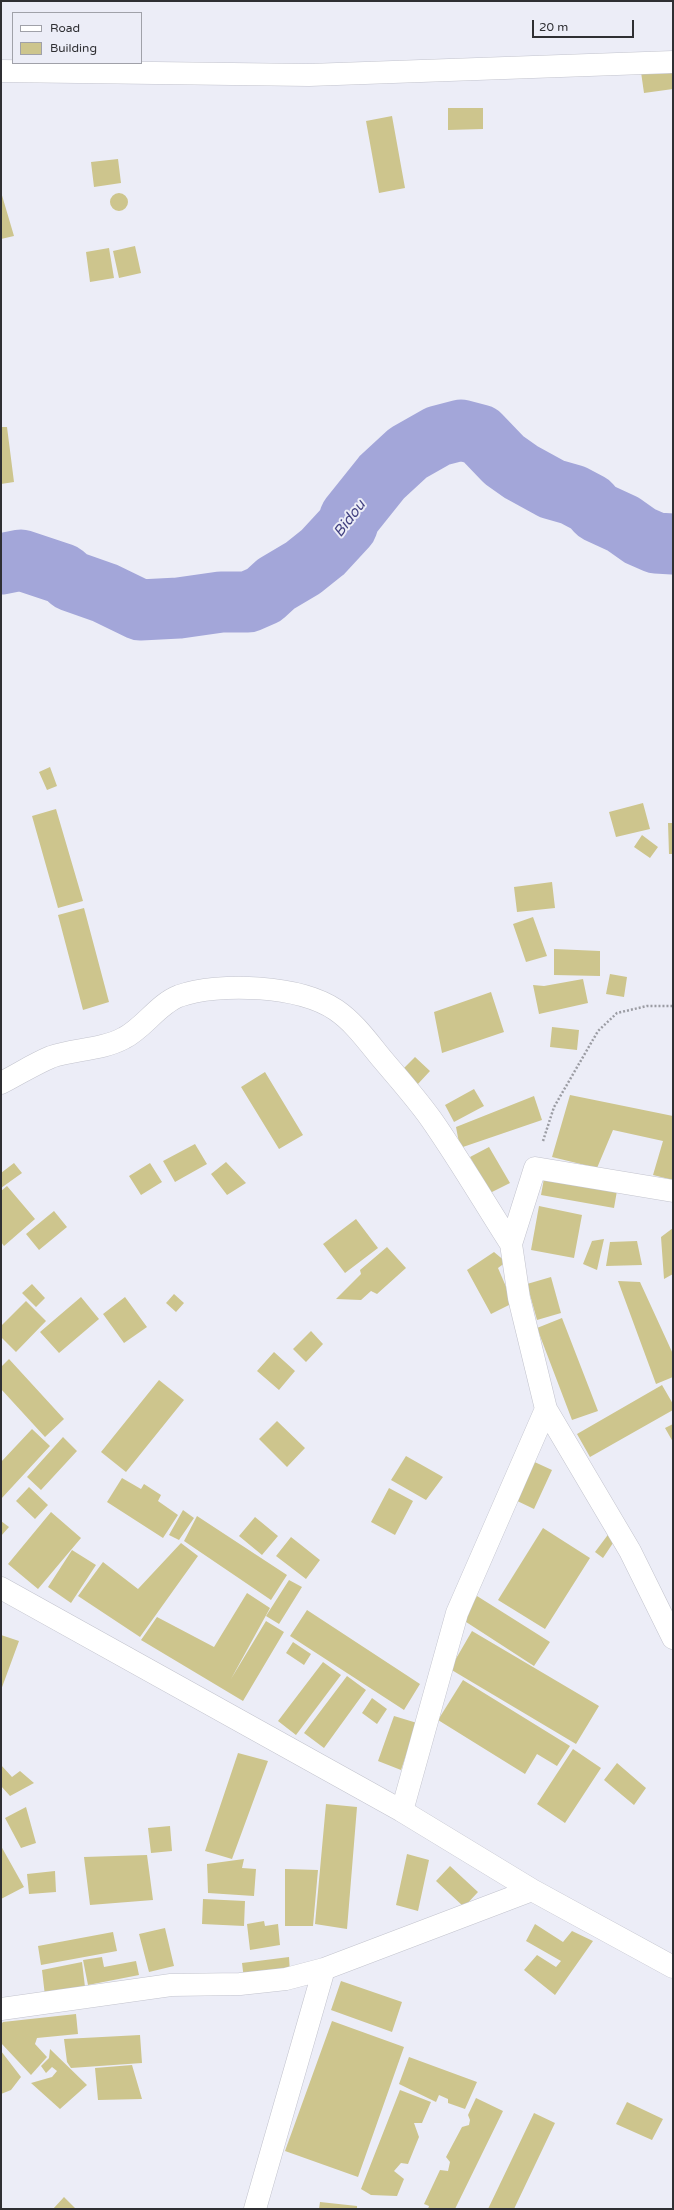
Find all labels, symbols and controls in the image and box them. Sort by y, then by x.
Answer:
legend [12,12,142,64]
scale bar [534,12,636,38]
text: 20 m [539,20,568,34]
text: Road [50,21,80,35]
text: Building [50,41,97,55]
water label: Bidou [330,497,370,541]

